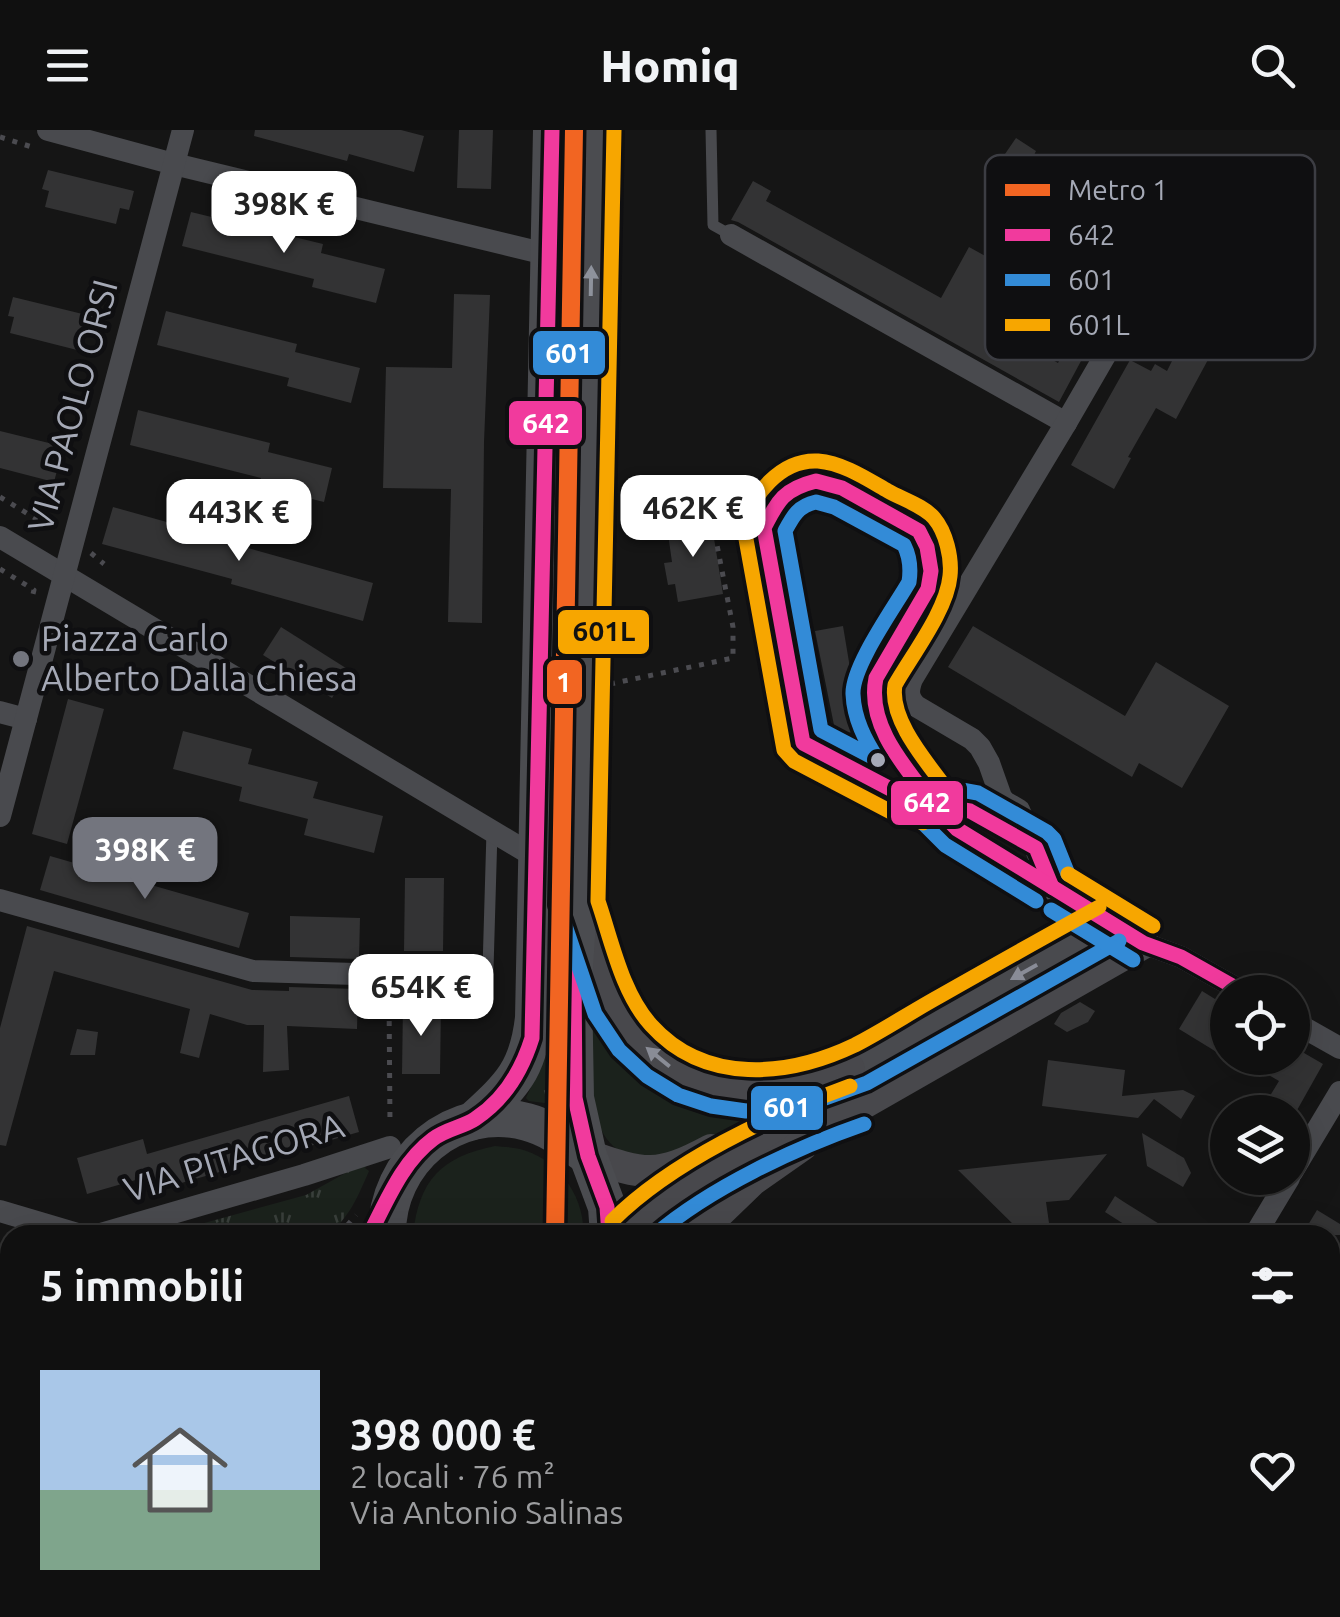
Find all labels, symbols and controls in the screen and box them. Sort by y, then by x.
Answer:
icon: menu [40,38,95,93]
icon: search [1245,38,1300,93]
text: Homiq [600,40,740,91]
legend [985,155,1315,360]
pin: 398K € [203,171,365,256]
text: Metro 1 [1068,174,1168,205]
text: 398K € [233,185,335,221]
text: 642 [1068,219,1115,250]
text: 601 [1068,264,1115,295]
one-way arrow [583,265,599,297]
street label: VIA PAOLO ORSI [19,275,125,536]
text: 601L [1068,309,1130,340]
line badge: 601 [531,329,607,377]
text: 601 [545,337,593,368]
line badge: 642 [507,399,584,447]
text: 642 [522,407,570,438]
pin: 462K € [612,475,774,560]
pin: 443K € [158,479,320,564]
text: 462K € [642,489,744,525]
text: 443K € [188,493,290,529]
line badge: 601L [556,608,651,656]
text: 601L [573,615,635,646]
place label: Piazza Carlo Alberto Dalla Chiesa [41,618,358,698]
marker: Piazza Carlo Alberto Dalla Chiesa [10,648,32,670]
line badge: 1 [545,658,584,706]
text: 1 [556,666,572,697]
unlabelled marker [868,750,888,770]
line badge: 642 [889,779,965,827]
text: 642 [903,786,951,817]
pin: 398K € [64,817,226,902]
text: 398K € [94,831,196,867]
pin: 654K € [340,954,502,1039]
one-way arrow [1010,962,1038,980]
text: 654K € [370,968,472,1004]
map controls [1210,975,1310,1195]
button: locate [1210,975,1310,1075]
one-way arrow [646,1047,671,1068]
line badge: 601 [749,1084,825,1132]
text: 601 [763,1091,811,1122]
button: layers [1210,1095,1310,1195]
street label: VIA PITAGORA [119,1105,349,1209]
icon: filters [1245,1258,1300,1313]
text: 5 immobili [40,1262,244,1309]
icon: home [120,1410,240,1530]
text: 398 000 € [350,1411,536,1458]
icon: heart [1245,1443,1300,1498]
text: 2 locali · 76 m² [350,1458,555,1494]
text: Via Antonio Salinas [350,1494,623,1530]

